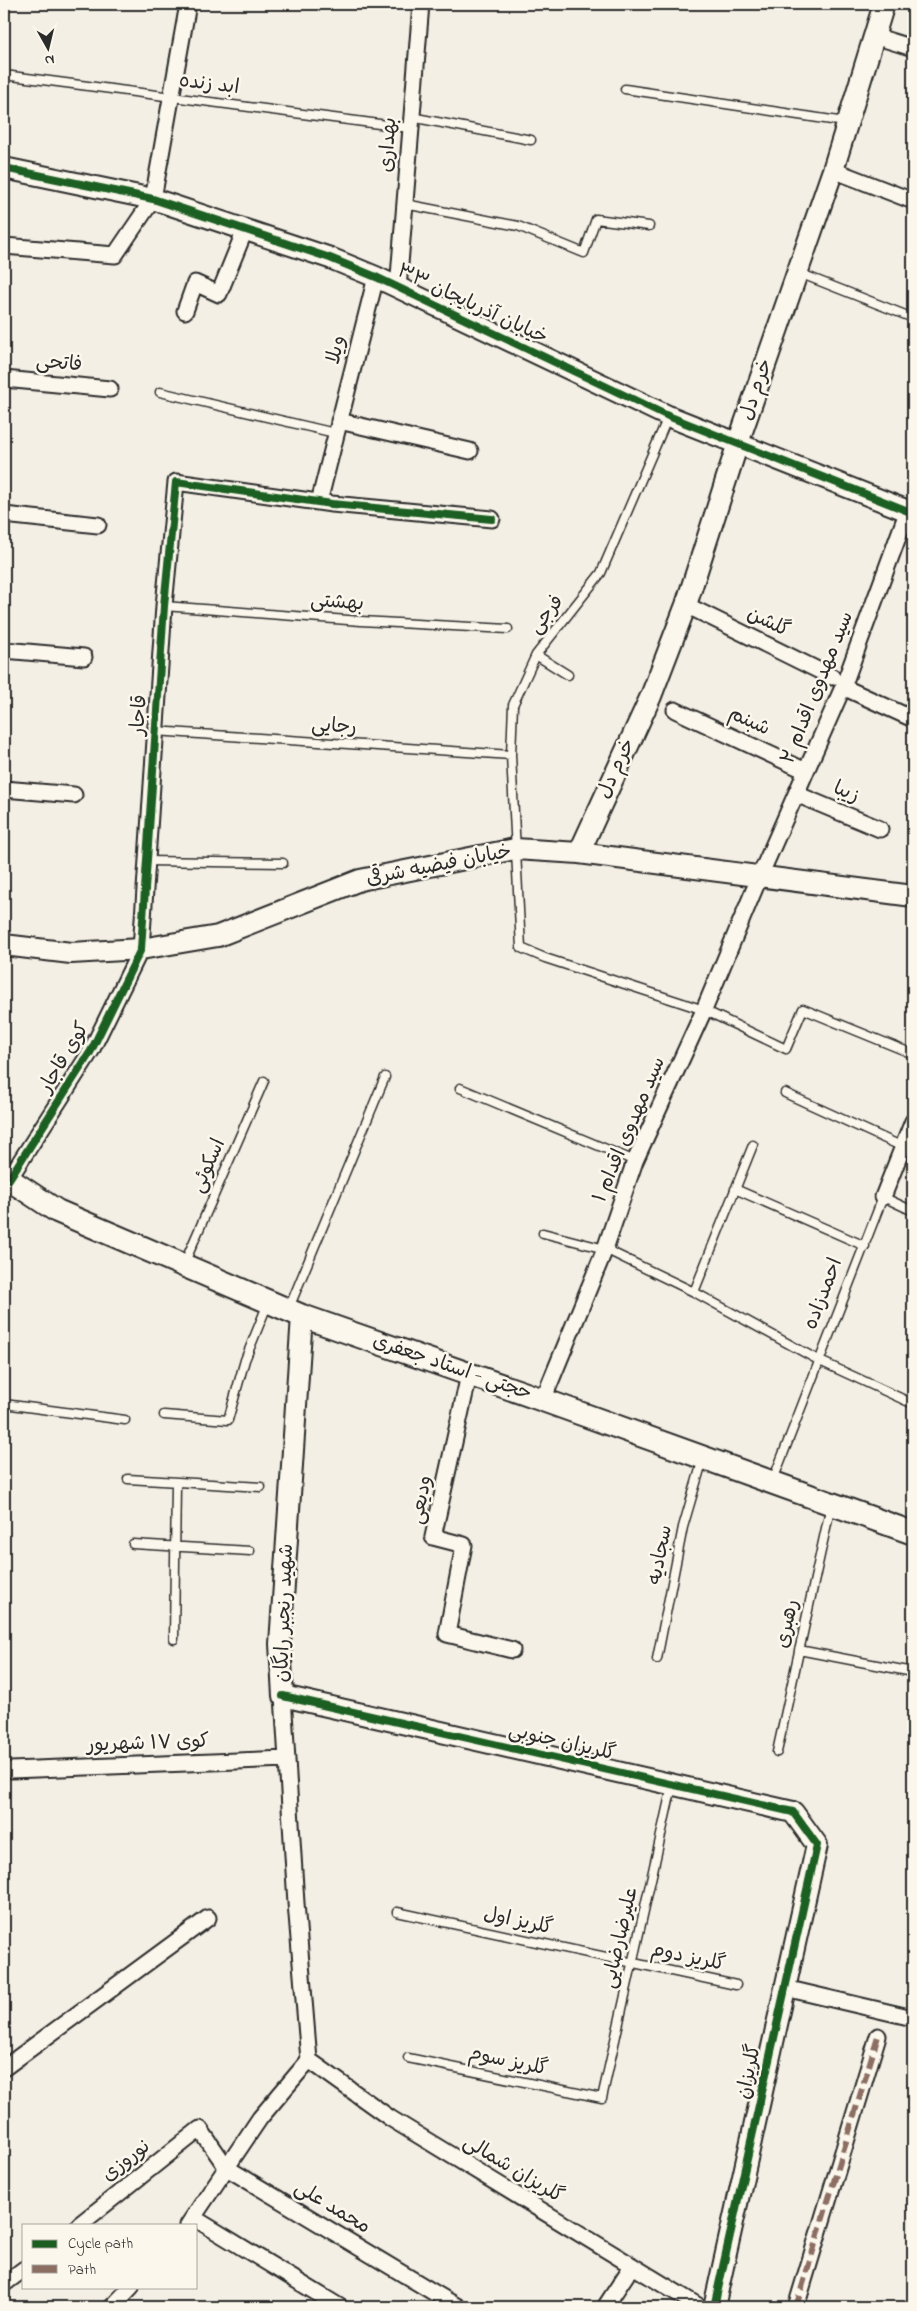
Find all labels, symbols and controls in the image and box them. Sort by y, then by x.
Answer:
north arrow [22,22,72,72]
text: N [43,48,56,70]
street label: ابد زنده [177,67,241,103]
street label: بهداری [373,116,405,174]
street label: خیابان آذربایجان ۳۳ [392,257,552,353]
street label: ویلا [319,333,355,367]
street label: فاتحی [35,348,83,380]
street label: خرم دل [733,355,781,425]
street label: بهشتی [309,587,365,619]
street label: فرجی [522,589,572,641]
street label: گلشن [742,600,794,646]
street label: سید مهدوی اقدام ۲ [774,607,862,769]
street label: قاجار [124,694,156,738]
street label: شبنم [723,700,775,744]
street label: رجایی [310,711,358,743]
street label: خرم دل [590,734,644,804]
street label: زیبا [828,775,864,811]
street label: خیابان فیضیه شرقی [364,837,514,894]
street label: کوی قاجار [31,1017,98,1101]
street label: سید مهدوی اقدام ۱ [586,1052,674,1208]
street label: اسکوئی [184,1134,234,1198]
street label: احمدزاده [797,1254,851,1334]
street label: حجتی - استاد جعفری [369,1327,535,1409]
street label: ودیعی [403,1473,441,1527]
street label: سجادیه [641,1523,681,1587]
street label: شهید رنجبر رایگان [268,1543,302,1683]
street label: رهبری [769,1597,807,1651]
street label: گلریزان جنوبی [506,1717,618,1769]
street label: کوی ۱۷ شهریور [84,1727,210,1761]
street label: علیرضارضایی [595,1885,647,1991]
street label: گلریز اول [481,1901,555,1943]
street label: گلریز دوم [648,1936,728,1980]
street label: گلریز سوم [466,2039,550,2085]
street label: گلریزان [730,2042,770,2102]
street label: گلریزان شمالی [457,2128,569,2212]
street label: نوروزی [96,2132,158,2190]
street label: محمد علی [288,2174,376,2242]
legend [22,2224,198,2288]
text: Cycle path [68,2233,133,2256]
text: Path [68,2259,96,2281]

